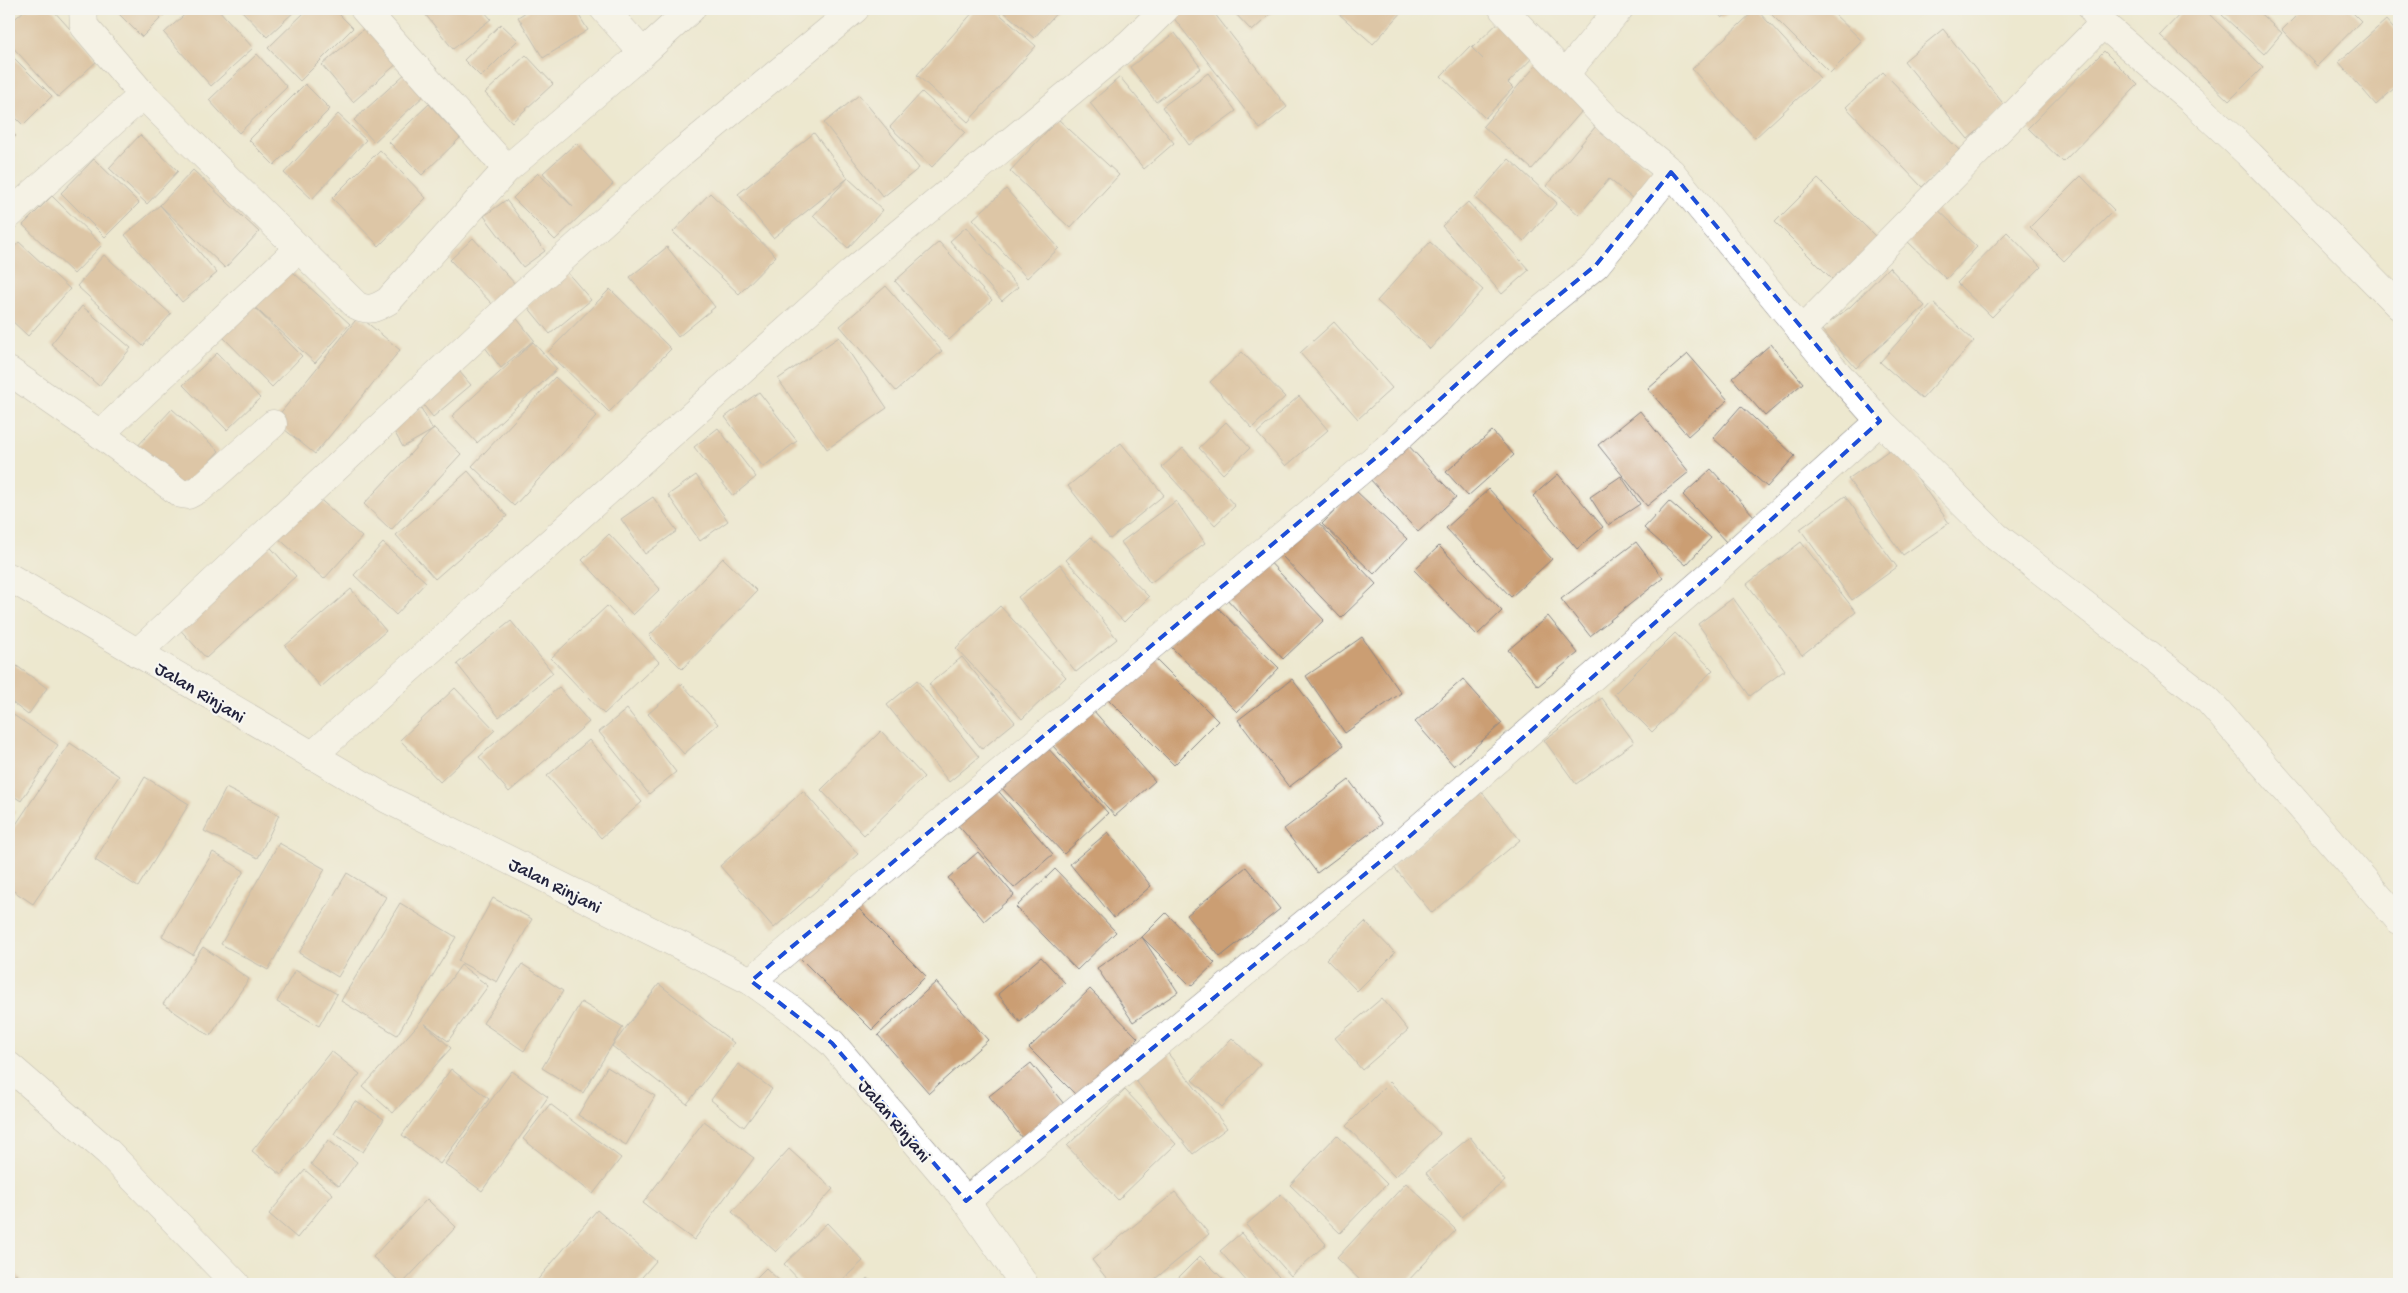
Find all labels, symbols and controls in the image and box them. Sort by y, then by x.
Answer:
street label: Jalan Rinjani [150,658,248,730]
street label: Jalan Rinjani [504,854,605,920]
street label: Jalan Rinjani [852,1076,935,1168]

